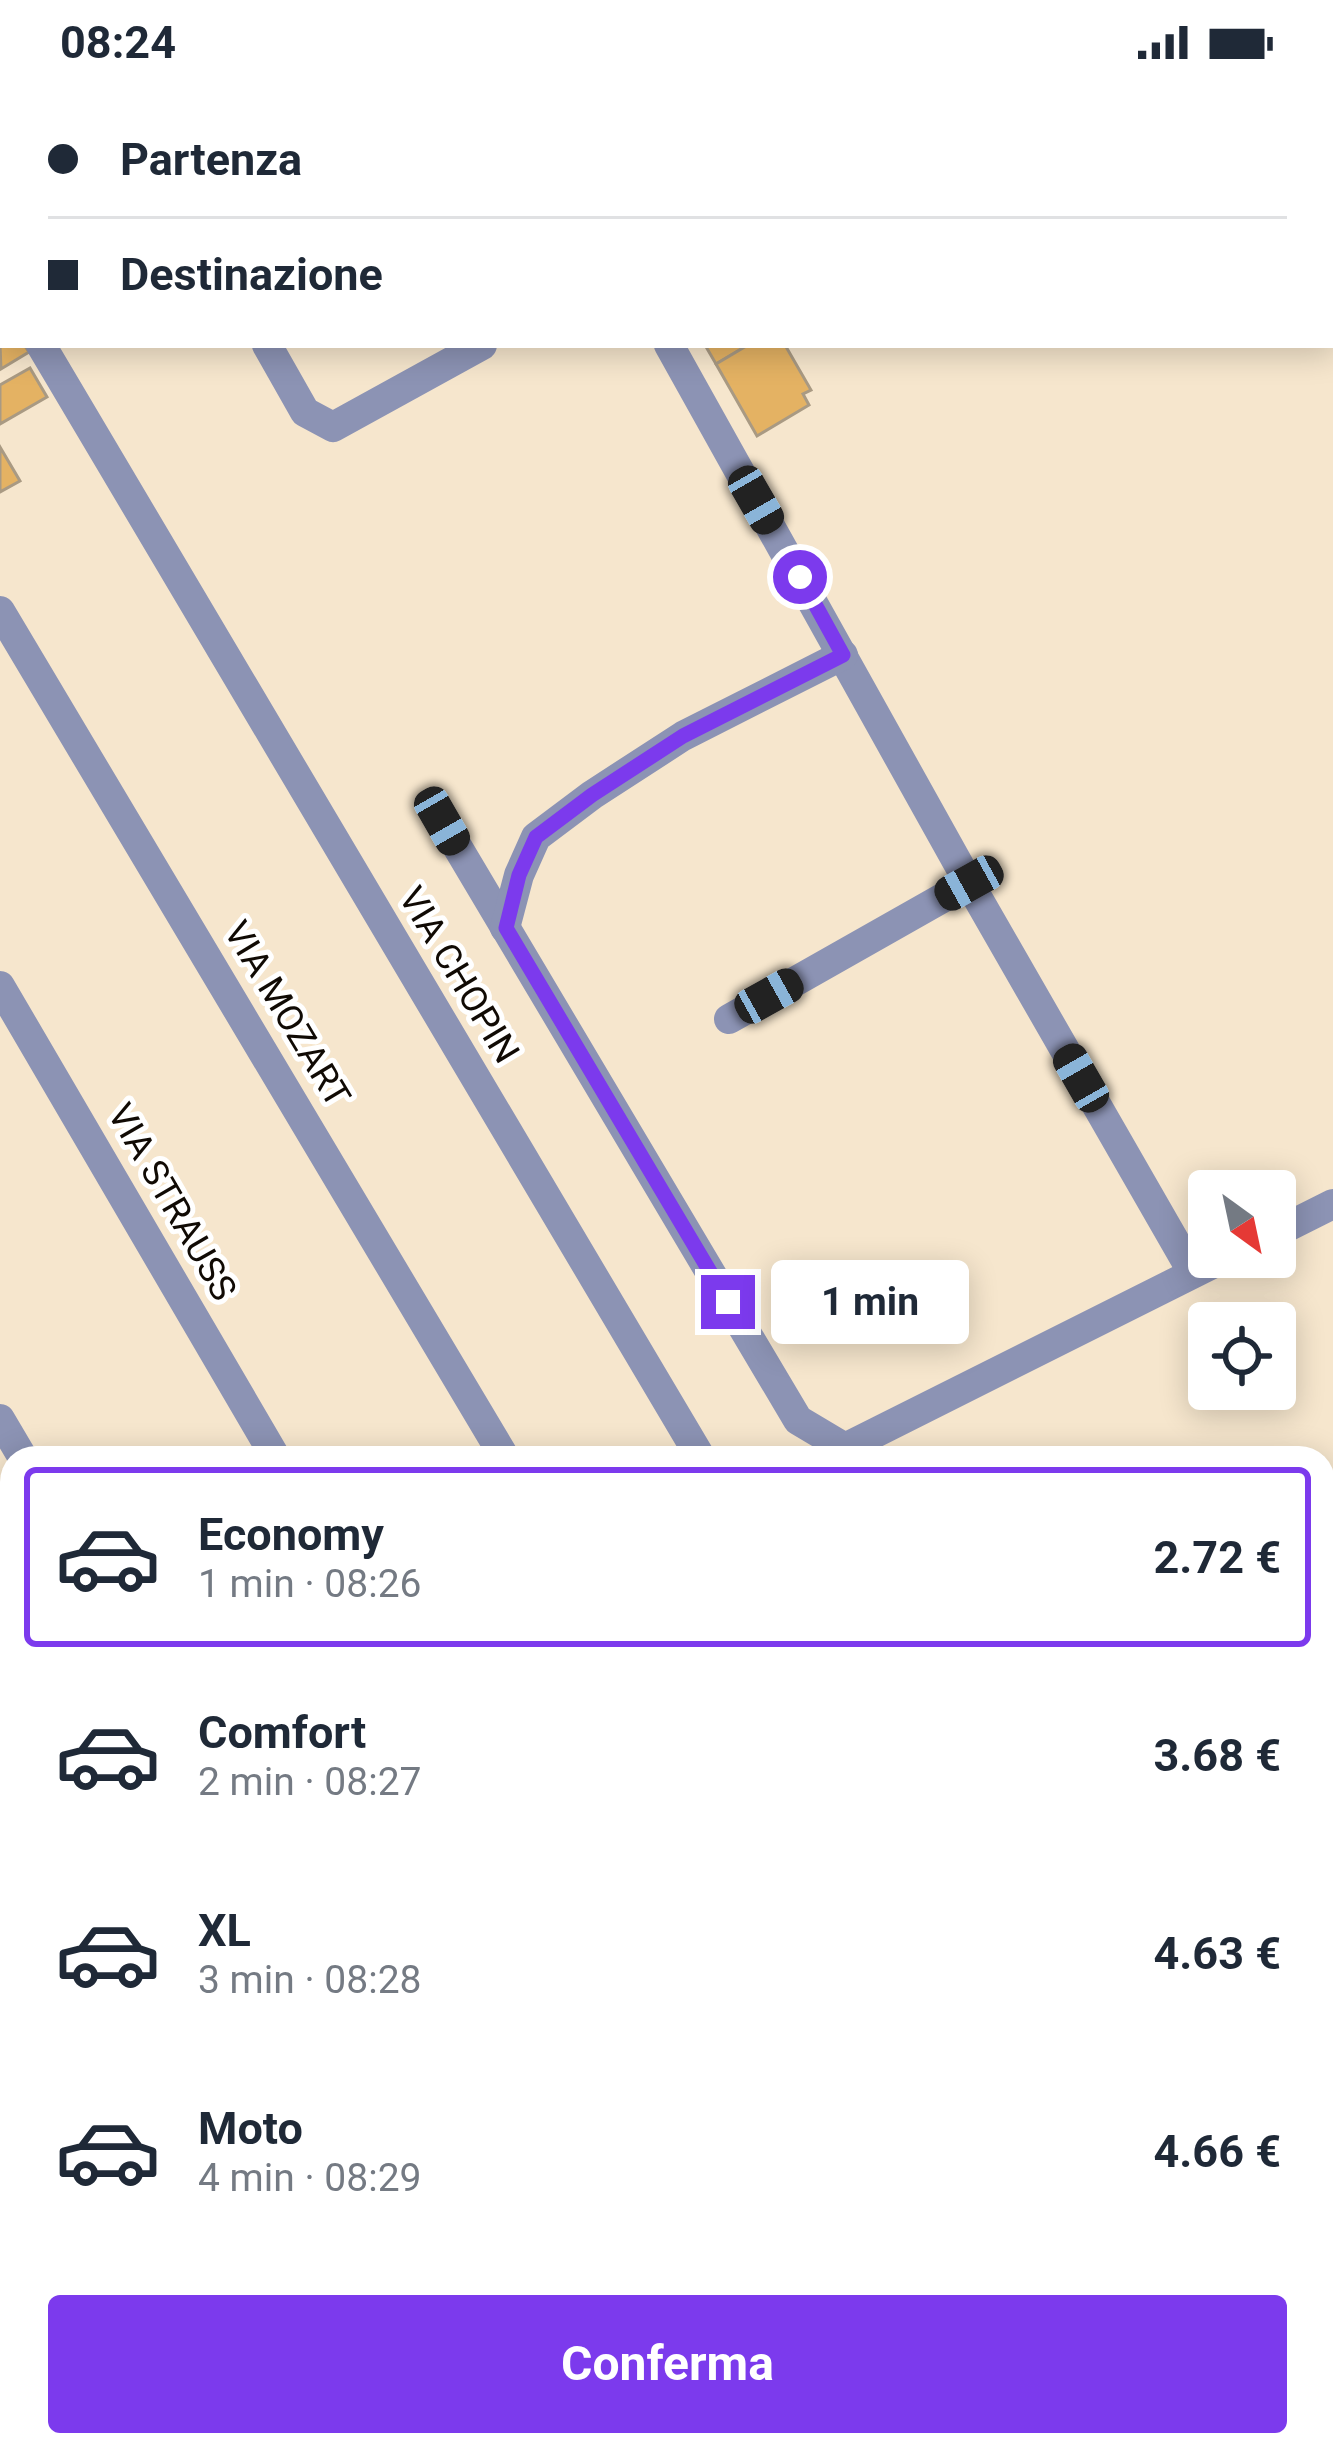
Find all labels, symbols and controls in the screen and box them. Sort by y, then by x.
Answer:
text: 08:24 [60,16,176,69]
text: Partenza [120,133,302,186]
text: Destinazione [120,248,383,301]
car [722,460,790,540]
route start [773,550,827,604]
car [408,781,476,861]
car [929,850,1009,916]
street label: VIA CHOPIN [390,880,528,1070]
street label: VIA MOZART [215,914,359,1114]
car [729,963,809,1029]
car [1047,1038,1115,1118]
street label: VIA STRAUSS [99,1096,245,1308]
north arrow [1188,1170,1296,1278]
map controls [1188,1170,1296,1410]
callout: 1 min [770,1260,968,1344]
route end [701,1275,755,1329]
text: 1 min [821,1279,919,1325]
button: locate [1188,1302,1296,1410]
icon: car [54,1503,162,1611]
text: Economy [198,1508,384,1561]
text: 2.72 € [1153,1531,1281,1584]
text: 1 min · 08:26 [198,1561,421,1607]
icon: car [54,1701,162,1809]
text: Comfort [198,1706,366,1759]
text: 3.68 € [1153,1729,1281,1782]
text: 2 min · 08:27 [198,1759,421,1805]
icon: car [54,1899,162,2007]
text: XL [198,1904,251,1957]
text: 4.63 € [1153,1927,1281,1980]
text: 3 min · 08:28 [198,1957,421,2003]
icon: car [54,2097,162,2205]
text: Moto [198,2102,303,2155]
text: 4.66 € [1153,2125,1281,2178]
text: 4 min · 08:29 [198,2155,421,2201]
button: Conferma [48,2295,1287,2433]

